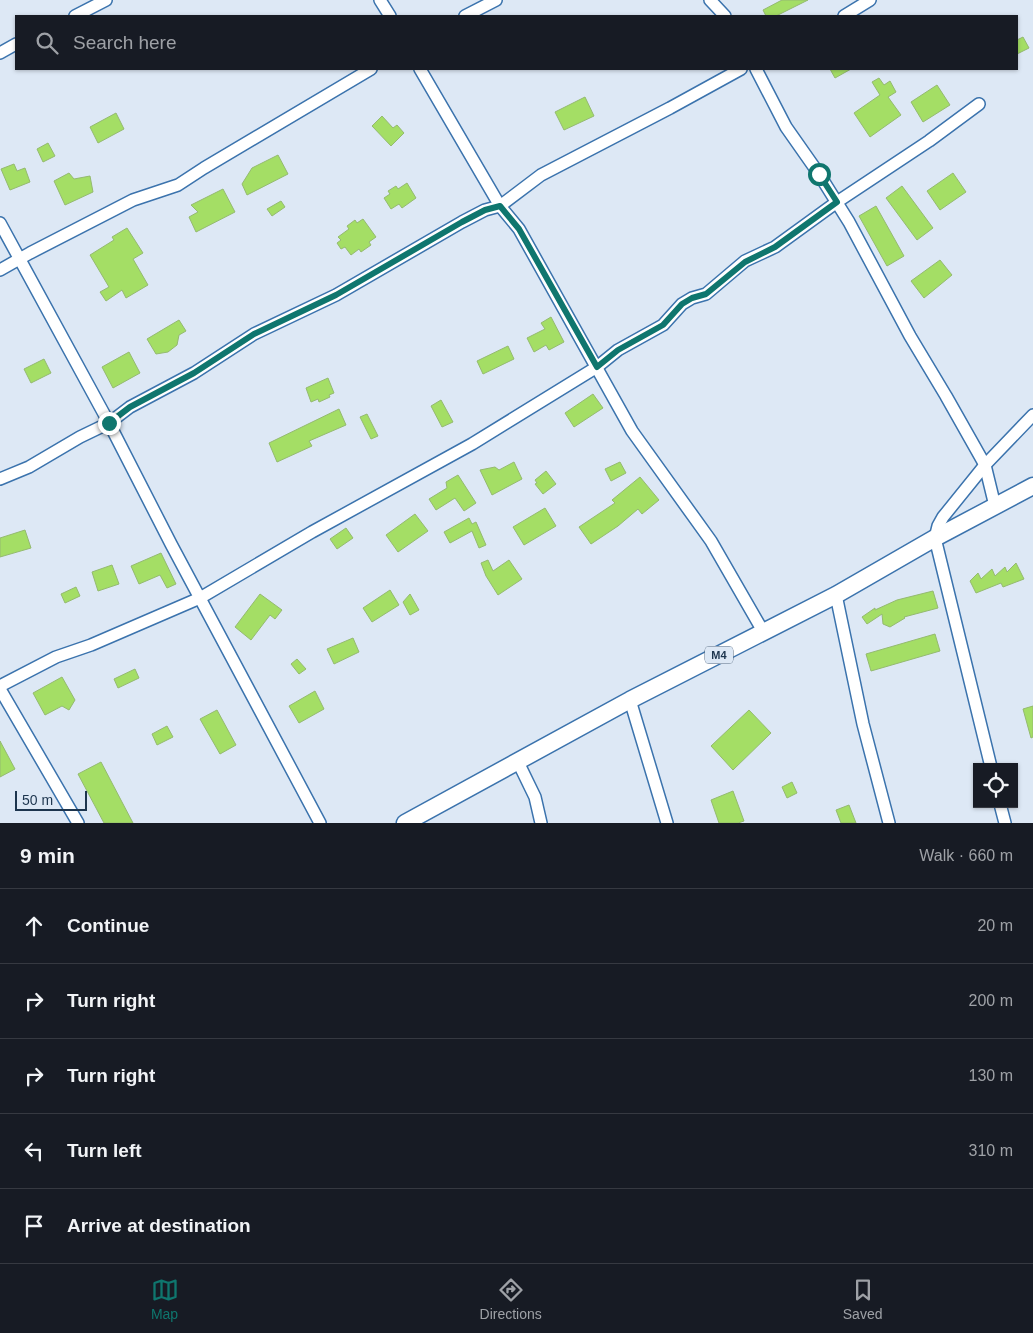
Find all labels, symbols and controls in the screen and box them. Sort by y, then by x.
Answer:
search box [15,15,1018,70]
icon: search [33,29,61,57]
text: Search here [73,32,177,53]
route start [808,163,831,186]
route end [98,412,121,435]
road number: M4 [705,646,733,664]
map controls [973,763,1018,808]
button: locate [973,763,1018,808]
scale bar [15,788,88,811]
text: 50 m [22,792,53,808]
text: 9 min [20,844,75,867]
text: Walk · 660 m [919,847,1013,864]
icon: ahead [20,912,48,940]
text: Continue [67,915,149,936]
text: 20 m [977,917,1013,934]
icon: right [20,987,48,1015]
text: Turn right [67,990,155,1011]
text: 200 m [969,992,1013,1009]
icon: right [20,1062,48,1090]
text: Turn right [67,1065,155,1086]
text: 130 m [969,1067,1013,1084]
icon: left [20,1137,48,1165]
text: Turn left [67,1140,142,1161]
text: 310 m [969,1142,1013,1159]
icon: arrive [20,1212,48,1240]
text: Arrive at destination [67,1215,251,1236]
tab: Map [151,1276,179,1322]
tab: Directions [480,1276,542,1322]
tab: Saved [843,1276,882,1322]

